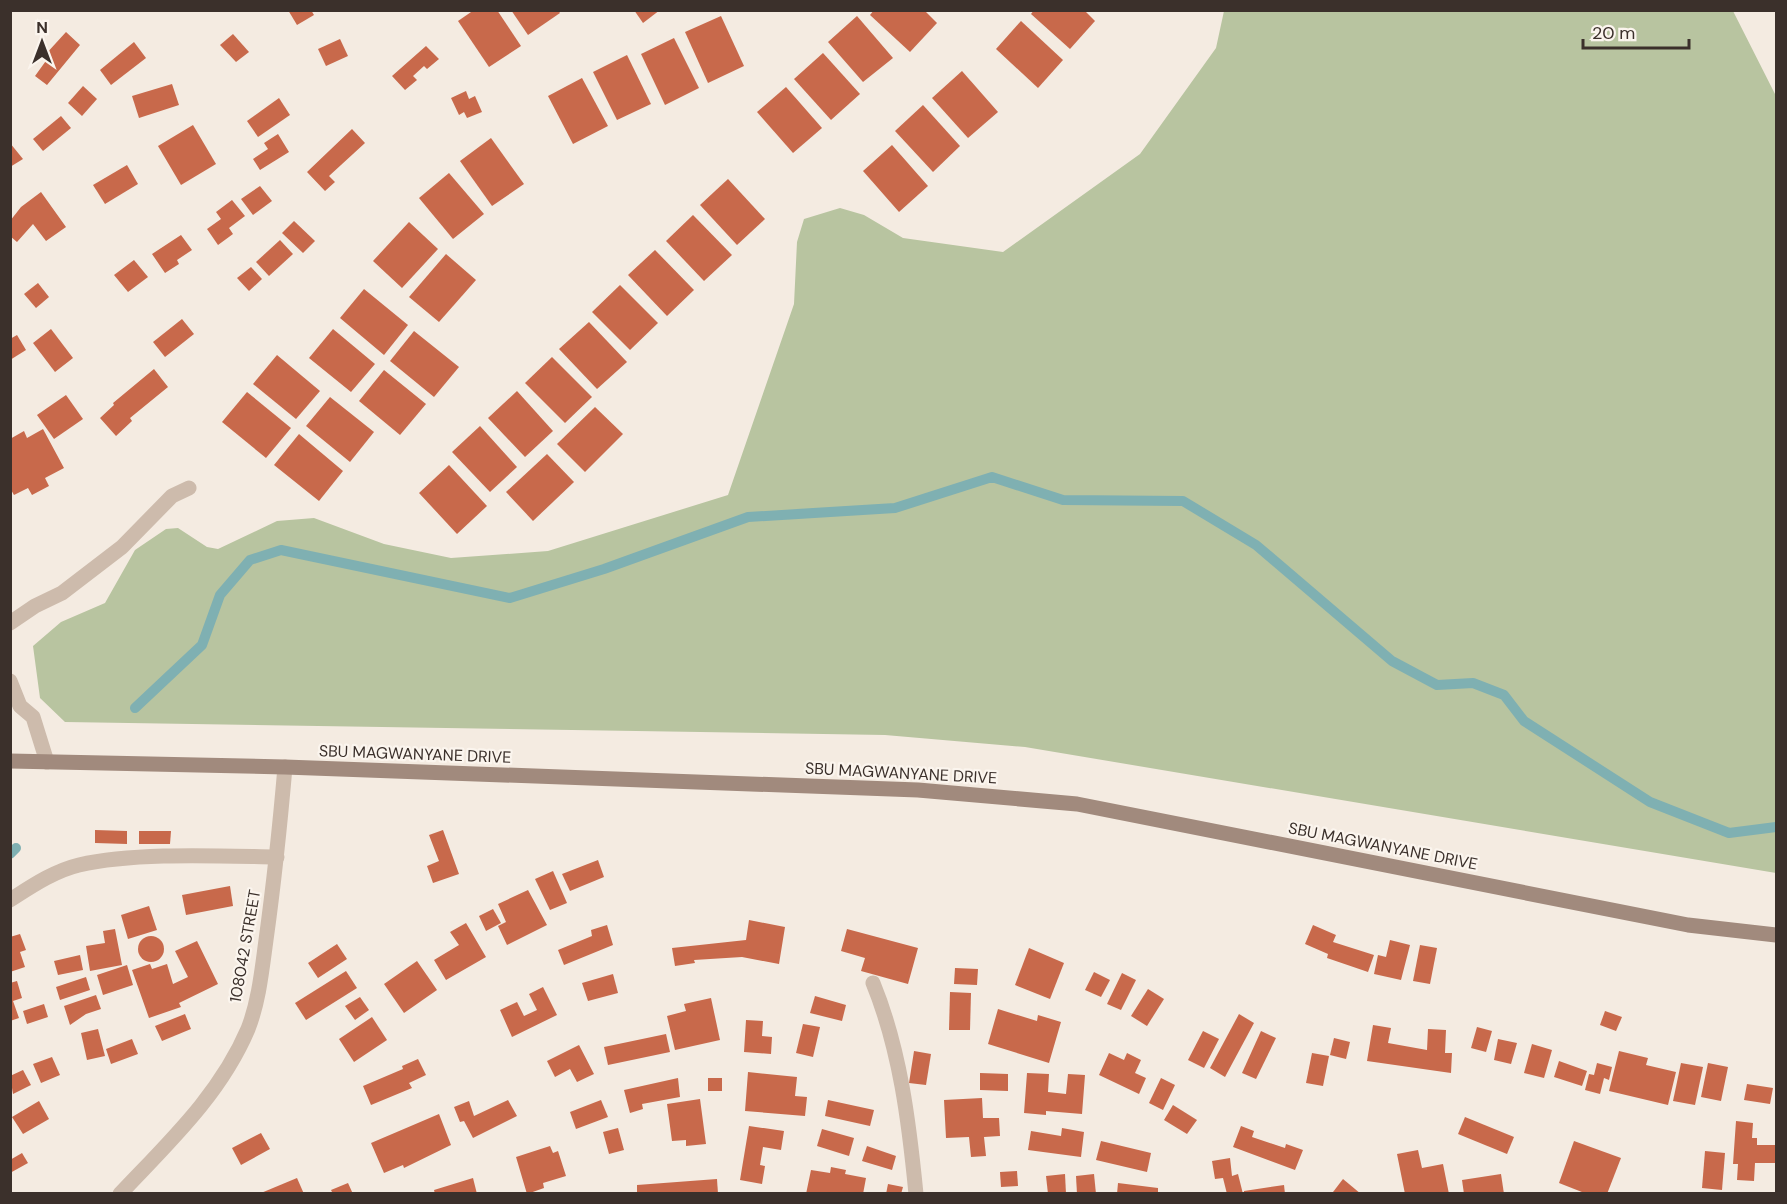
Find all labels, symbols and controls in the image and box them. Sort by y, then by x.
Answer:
north arrow [12,12,72,72]
scale bar [1583,12,1690,50]
text: N [36,17,48,38]
text: 20 m [1592,21,1635,45]
street label: SBU MAGWANYANE DRIVE [319,740,511,768]
street label: SBU MAGWANYANE DRIVE [804,757,998,789]
street label: SBU MAGWANYANE DRIVE [1287,817,1479,875]
street label: 108042 STREET [225,888,265,1004]

